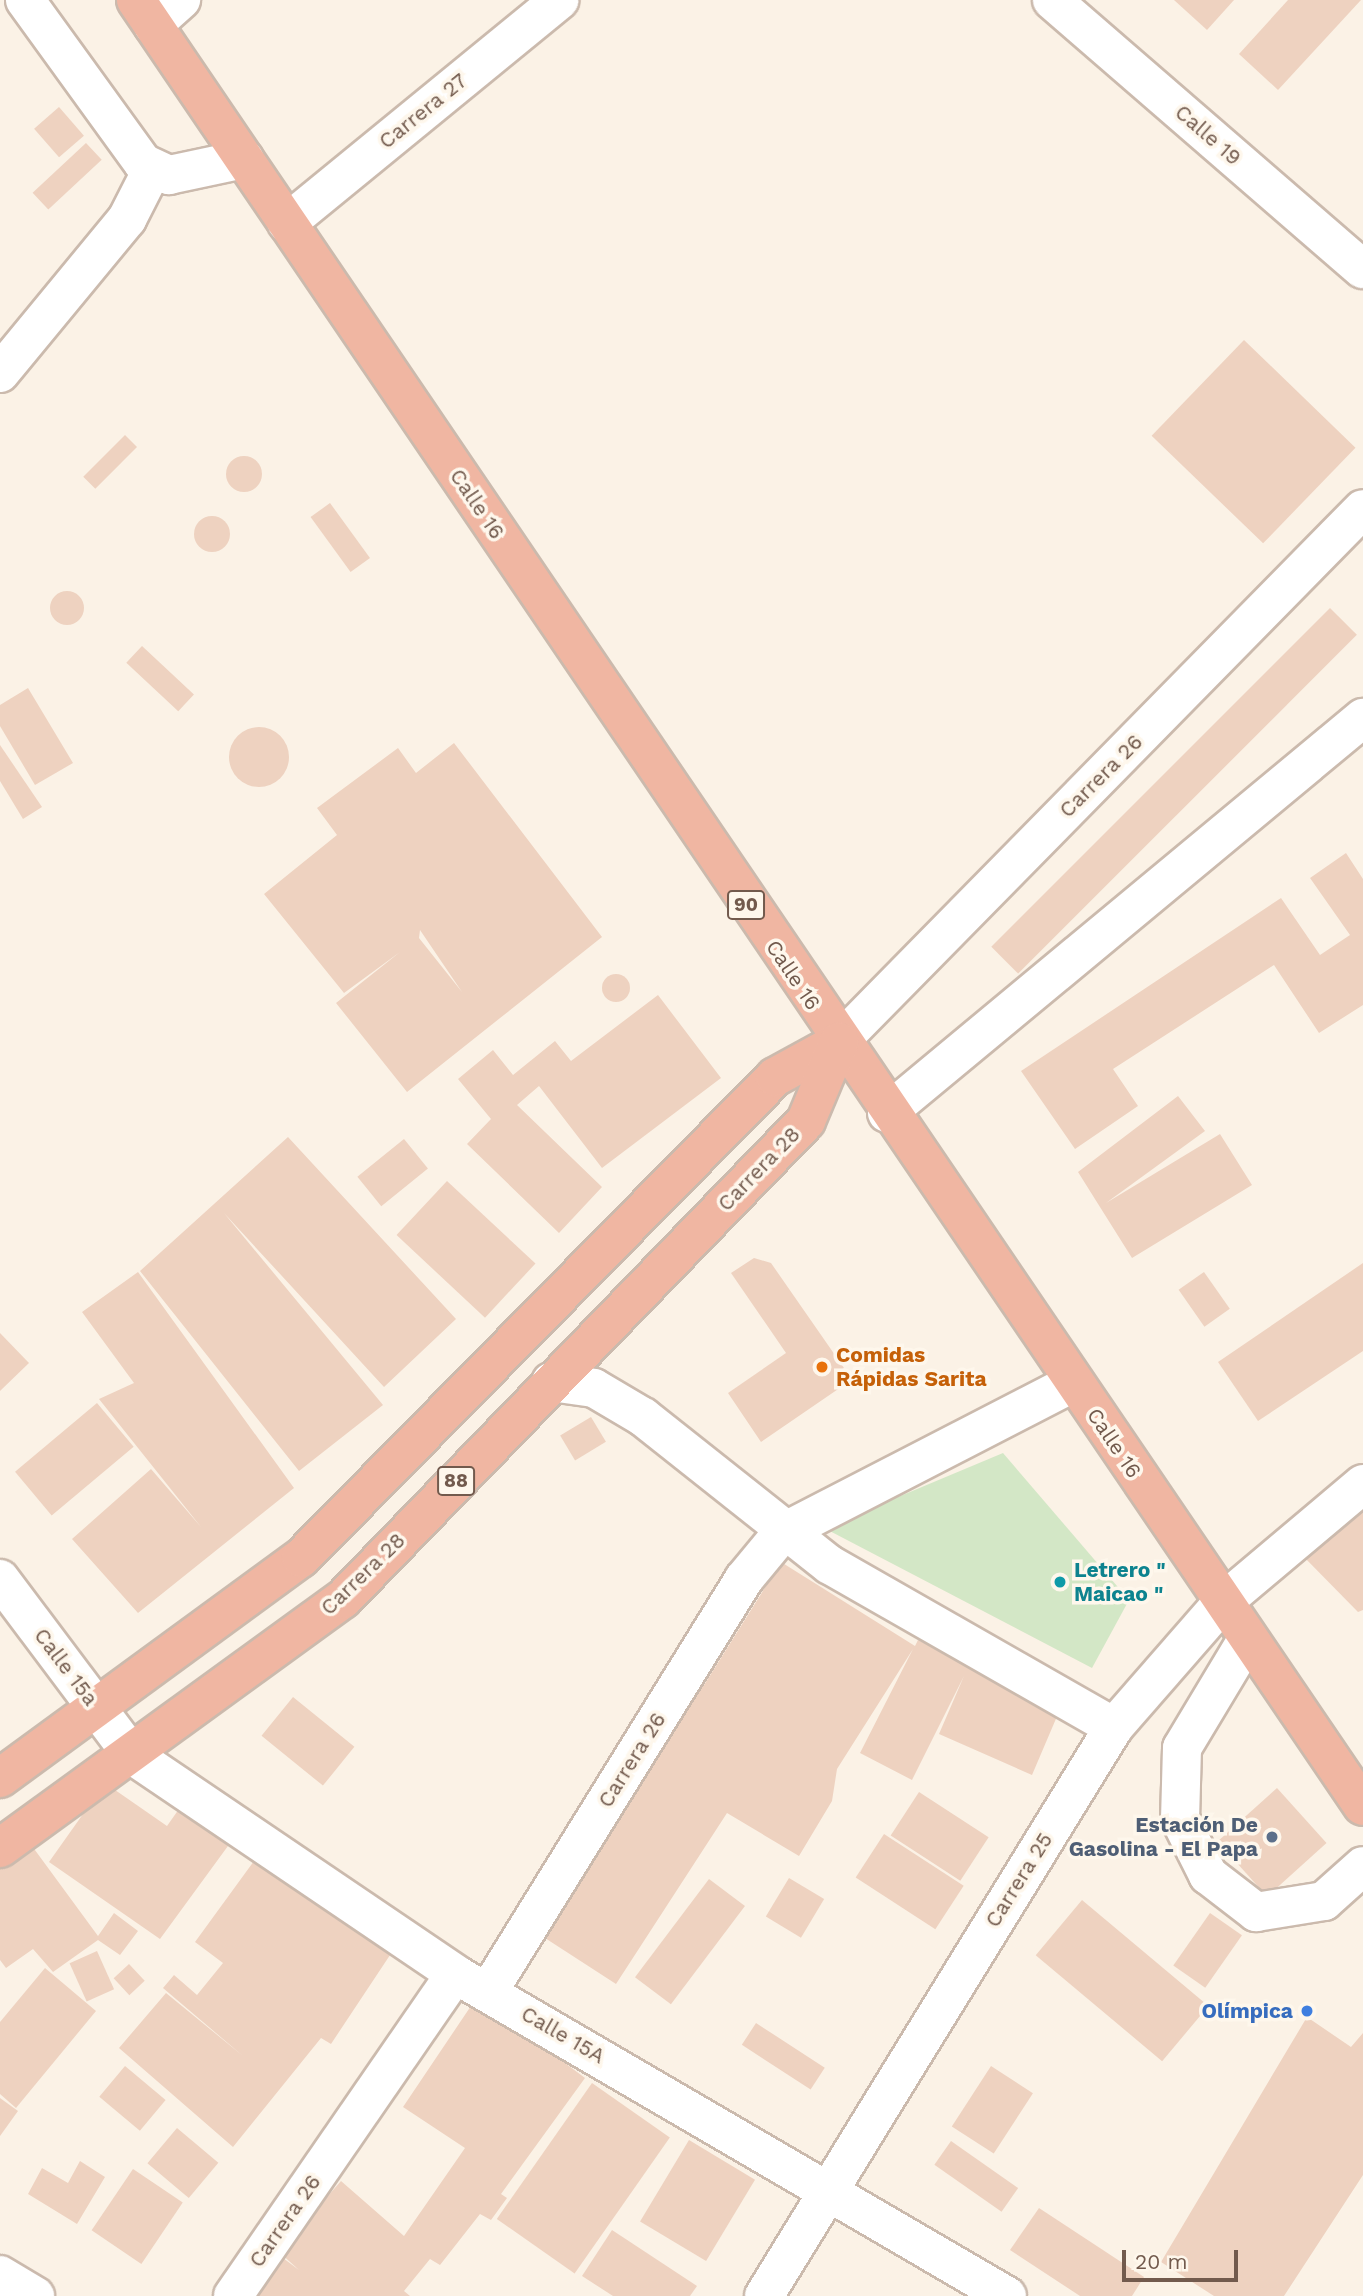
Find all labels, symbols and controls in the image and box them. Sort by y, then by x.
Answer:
street label: Carrera 27 [374,68,472,154]
street label: Calle 19 [1170,99,1246,171]
street label: Calle 16 [444,464,510,544]
street label: Carrera 26 [1054,729,1148,823]
road number: 90 [727,890,765,920]
street label: Calle 16 [760,935,826,1015]
street label: Carrera 28 [713,1122,805,1216]
place label: Comidas Rápidas Sarita [836,1342,987,1392]
marker: Comidas Rápidas Sarita [814,1359,830,1375]
street label: Calle 16 [1081,1403,1147,1483]
road number: 88 [437,1466,475,1497]
street label: Carrera 28 [316,1528,410,1620]
place label: Letrero " Maicao " [1074,1557,1166,1607]
marker: Letrero " Maicao " [1052,1574,1068,1590]
street label: Calle 15a [29,1623,103,1711]
street label: Carrera 26 [593,1708,671,1812]
place label: Estación De Gasolina - El Papa [1068,1812,1258,1862]
street label: Carrera 25 [980,1828,1058,1932]
marker: Estación De Gasolina - El Papa [1264,1829,1280,1845]
place label: Olímpica [1201,1998,1293,2024]
street label: Calle 15A [517,2001,609,2069]
marker: Olímpica [1299,2003,1315,2019]
street label: Carrera 26 [244,2170,326,2272]
scale bar [1125,2236,1240,2280]
text: 20 m [1135,2249,1187,2274]

